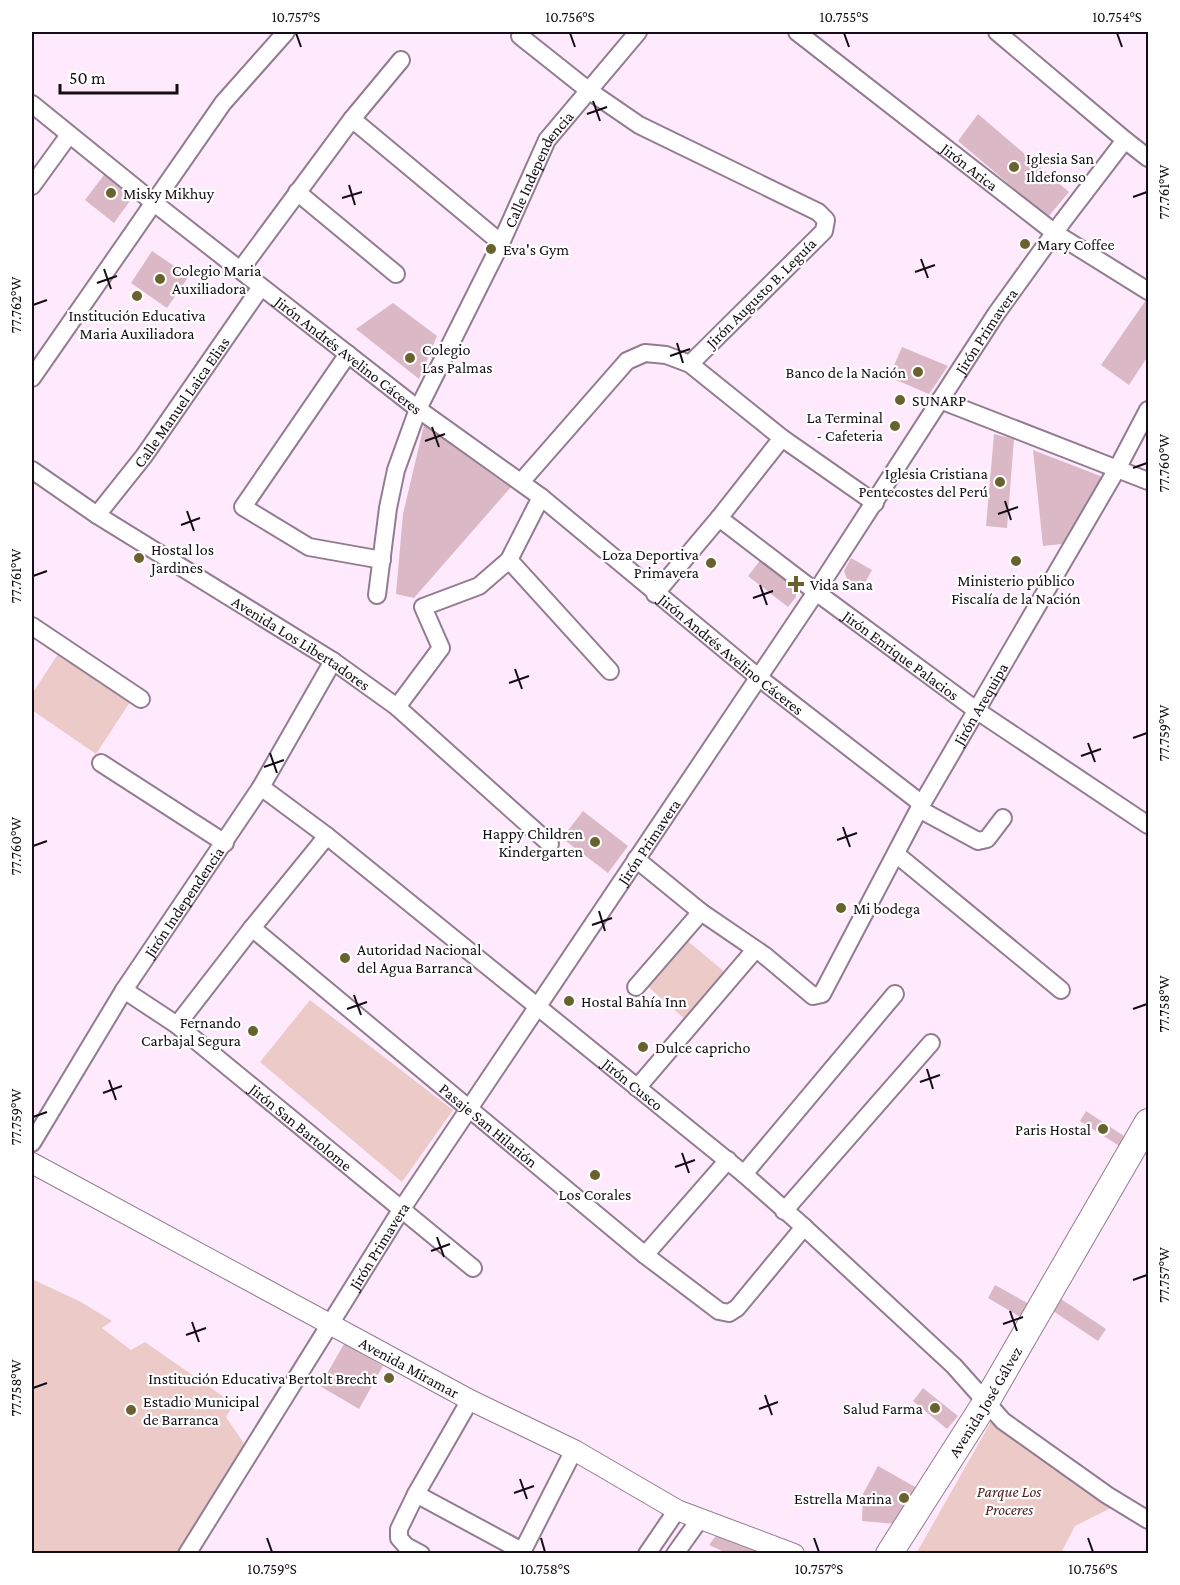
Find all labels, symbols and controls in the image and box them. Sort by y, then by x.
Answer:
text: 10.757°S [272,9,320,25]
text: 10.756°S [545,9,595,25]
text: 10.755°S [819,9,869,25]
text: 10.754°S [1092,9,1142,25]
scale bar [60,57,177,95]
text: 50 m [69,68,106,88]
street label: Calle Independencia [501,107,577,230]
street label: Jirón Arica [936,138,1002,194]
place label: Iglesia San Ildefonso [1026,150,1095,185]
marker: Iglesia San Ildefonso [1007,160,1021,174]
text: 77.761°W [1156,165,1172,219]
place label: Misky Mikhuy [123,185,215,203]
marker: Misky Mikhuy [104,186,118,200]
street label: Jirón Augusto B. Leguía [701,234,821,353]
place label: Mary Coffee [1037,236,1115,254]
marker: Mary Coffee [1018,237,1032,251]
place label: Eva's Gym [503,241,569,259]
marker: Eva's Gym [484,242,498,256]
place label: Colegio Maria Auxiliadora [172,262,262,297]
marker: Colegio Maria Auxiliadora [153,272,167,286]
text: 77.762°W [8,277,24,333]
street label: Jirón Primavera [950,284,1021,379]
marker: Institución Educativa Maria Auxiliadora [130,289,144,303]
street label: Jirón Andrés Avelino Cáceres [270,291,425,417]
place label: Institución Educativa Maria Auxiliadora [68,307,206,342]
street label: Calle Manuel Laica Elias [130,334,232,470]
place label: Colegio Las Palmas [422,341,493,376]
marker: Colegio Las Palmas [403,351,417,365]
place label: Banco de la Nación [786,364,906,381]
marker: Banco de la Nación [911,365,925,379]
place label: SUNARP [912,392,966,409]
marker: SUNARP [893,393,907,407]
place label: La Terminal - Cafeteria [807,409,884,444]
marker: La Terminal - Cafeteria [888,419,902,433]
text: 77.760°W [1156,434,1172,492]
place label: Iglesia Cristiana Pentecostes del Perú [859,465,989,500]
marker: Iglesia Cristiana Pentecostes del Perú [993,475,1007,489]
place label: Hostal los Jardines [149,541,214,577]
place label: Loza Deportiva Primavera [602,546,700,581]
text: 77.761°W [8,549,24,603]
marker: Hostal los Jardines [132,551,146,565]
marker: Ministerio público Fiscalía de la Nación [1009,554,1023,568]
marker: Loza Deportiva Primavera [704,556,718,570]
place label: Ministerio público Fiscalía de la Nación [951,572,1081,607]
marker: Vida Sana [787,575,805,593]
place label: Vida Sana [810,576,873,593]
street label: Jirón Andrés Avelino Cáceres [653,589,807,718]
street label: Avenida Los Libertadores [229,592,373,693]
street label: Jirón Enrique Palacios [838,605,963,703]
street label: Jirón Arequipa [949,659,1011,750]
text: 77.759°W [1156,705,1172,761]
street label: Jirón Primavera [613,795,683,890]
text: 77.760°W [8,817,24,875]
place label: Happy Children Kindergarten [482,825,583,861]
marker: Happy Children Kindergarten [588,835,602,849]
street label: Jirón Independencia [139,843,227,962]
place label: Mi bodega [853,900,921,918]
marker: Mi bodega [834,901,848,915]
place label: Autoridad Nacional del Agua Barranca [357,941,481,977]
marker: Autoridad Nacional del Agua Barranca [338,951,352,965]
text: 77.758°W [1156,975,1172,1033]
place label: Hostal Bahía Inn [581,993,687,1010]
marker: Hostal Bahía Inn [562,994,576,1008]
place label: Fernando Carbajal Segura [141,1014,242,1050]
marker: Fernando Carbajal Segura [246,1024,260,1038]
place label: Dulce capricho [655,1039,750,1057]
marker: Dulce capricho [636,1040,650,1054]
street label: Jirón Cusco [597,1053,666,1113]
street label: Jirón San Bartolome [244,1079,356,1174]
street label: Pasaje San Hilarión [436,1079,541,1171]
text: 77.759°W [8,1089,24,1145]
place label: Paris Hostal [1015,1121,1091,1138]
marker: Paris Hostal [1096,1122,1110,1136]
marker: Los Corales [588,1168,602,1182]
place label: Los Corales [559,1186,631,1203]
street label: Jirón Primavera [344,1199,413,1295]
text: 77.757°W [1156,1247,1172,1303]
street label: Avenida Miramar [357,1333,462,1401]
street label: Avenida José Gálvez [945,1343,1025,1460]
text: 77.758°W [8,1359,24,1417]
place label: Institución Educativa Bertolt Brecht [148,1370,378,1387]
marker: Institución Educativa Bertolt Brecht [382,1371,396,1385]
place label: Estadio Municipal de Barranca [143,1393,260,1428]
place label: Salud Farma [843,1400,924,1417]
marker: Salud Farma [928,1401,942,1415]
marker: Estadio Municipal de Barranca [124,1403,138,1417]
park label: Parque Los Proceres [977,1483,1041,1518]
place label: Estrella Marina [794,1490,893,1507]
marker: Estrella Marina [897,1491,911,1505]
text: 10.759°S [247,1561,297,1577]
text: 10.758°S [520,1561,570,1577]
text: 10.757°S [795,1561,843,1577]
text: 10.756°S [1068,1561,1118,1577]

